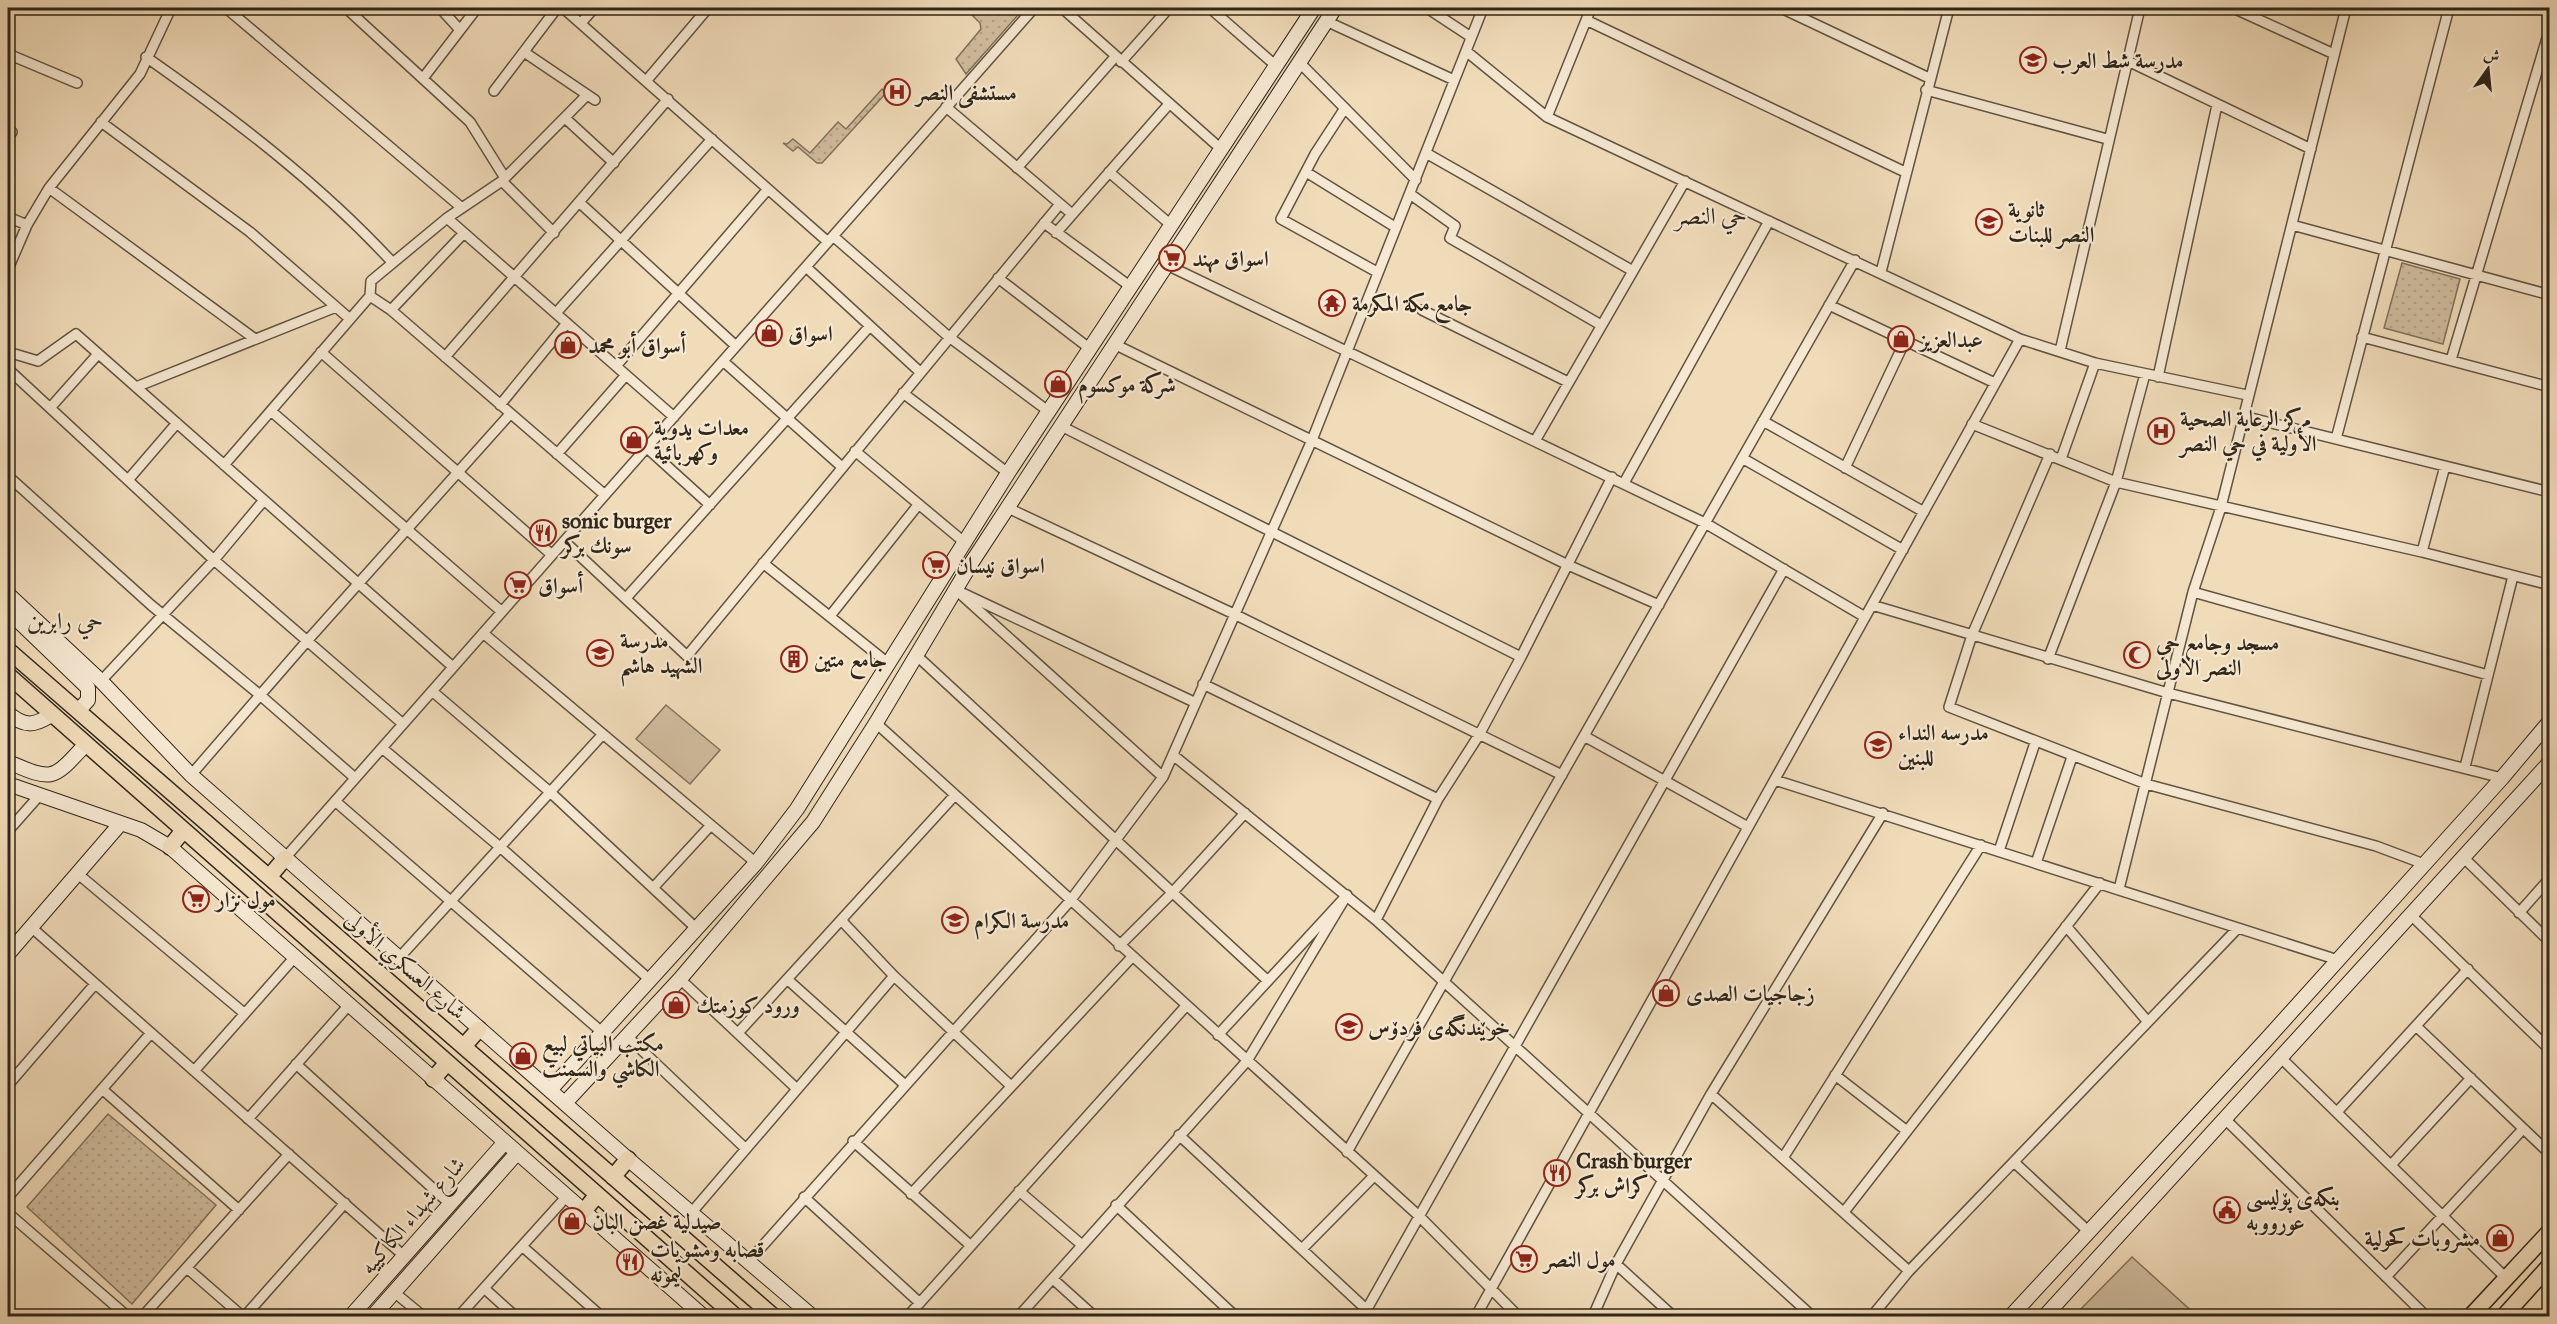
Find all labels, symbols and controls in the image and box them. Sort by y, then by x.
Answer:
north arrow [2458,39,2518,99]
text: ش [2482,44,2502,66]
school or university icon: مدرسة شط العرب [2018,45,2048,75]
place label: مدرسة شط العرب [2052,47,2184,75]
hospital icon: مستشفى النصر [882,77,912,107]
place label: مستشفى النصر [913,79,1017,109]
place label: ثانوية النصر للبنات [2008,196,2095,249]
district label: حي النصر [1672,201,1747,235]
school or university icon: ثانوية النصر للبنات [1974,207,2004,237]
supermarket icon: اسواق مهند [1157,243,1187,273]
place label: اسواق مهند [1192,245,1269,274]
temple icon: جامع مكة المكرمة [1317,288,1347,318]
place label: جامع مكة المكرمة [1352,290,1472,324]
shop icon: اسواق [754,318,784,348]
place label: اسواق [788,320,833,347]
shop icon: عبدالعزيز [1886,324,1916,354]
place label: عبدالعزيز [1918,326,1983,354]
shop icon: أسواق أبو محمد [553,330,583,360]
place label: أسواق أبو محمد [588,330,687,359]
shop icon: شركة موكسوم [1043,369,1073,399]
place label: شركة موكسوم [1078,371,1176,404]
place label: مركز الرعاية الصحية الأولية في حي النصر [2177,405,2317,462]
place label: معدات يدوية وكهربائية [654,414,749,467]
hospital icon: مركز الرعاية الصحية الأولية في حي النصر [2146,416,2176,446]
shop icon: معدات يدوية وكهربائية [619,425,649,455]
place label: sonic burger سونك بركر [559,507,672,560]
restaurant icon: sonic burger سونك بركر [528,518,558,548]
supermarket icon: اسواق نيسان [921,550,951,580]
place label: اسواق نيسان [956,552,1045,579]
supermarket icon: أسواق [503,570,533,600]
place label: أسواق [538,570,584,599]
district label: حي رابرين [27,606,103,640]
place label: مدرسة الشهيد هاشم [620,627,703,687]
place label: مسجد وجامع حي النصر الاولى [2155,629,2279,682]
school or university icon: مدرسة الشهيد هاشم [585,638,615,668]
mosque icon: مسجد وجامع حي النصر الاولى [2122,640,2152,670]
building icon: جامع متين [779,644,809,674]
place label: جامع متين [814,646,887,680]
place label: مدرسه النداء للبنين [1898,719,1989,771]
school or university icon: مدرسه النداء للبنين [1863,730,1893,760]
supermarket icon: مول نزار [181,884,211,914]
place label: مول نزار [213,886,276,913]
street label: شارع العسكري الأولى [336,904,473,1029]
school or university icon: مدرسة الكرام [940,905,970,935]
place label: مدرسة الكرام [974,907,1069,940]
shop icon: زجاجيات الصدى [1651,978,1681,1008]
place label: زجاجيات الصدى [1686,980,1815,1007]
shop icon: ورود كوزمتك [661,990,691,1020]
place label: ورود كوزمتك [696,992,800,1019]
school or university icon: خوێندنگەی فردۆس [1334,1012,1364,1042]
place label: خوێندنگەی فردۆس [1368,1014,1510,1042]
place label: مكتب البياتي لبيع الكاشي والسمنت [542,1030,664,1089]
shop icon: مكتب البياتي لبيع الكاشي والسمنت [508,1041,538,1071]
place label: Crash burger كراش بركر [1573,1147,1693,1200]
street label: شارع شهداء الكاكييه [354,1151,475,1283]
restaurant icon: Crash burger كراش بركر [1542,1158,1572,1188]
place label: بنکەی پۆلیسی عورووبە [2246,1184,2340,1236]
public building icon: بنکەی پۆلیسی عورووبە [2212,1195,2242,1225]
shop icon: صيدلية غصن البان [557,1206,587,1236]
place label: صيدلية غصن البان [592,1208,722,1236]
shop icon: مشروبات كحولية [2485,1223,2515,1253]
place label: مشروبات كحولية [2364,1225,2480,1253]
place label: قصابه ومشويات ليمونه [650,1236,764,1288]
supermarket icon: مول النصر [1509,1244,1539,1274]
place label: مول النصر [1541,1246,1616,1274]
restaurant icon: قصابه ومشويات ليمونه [615,1247,645,1277]

